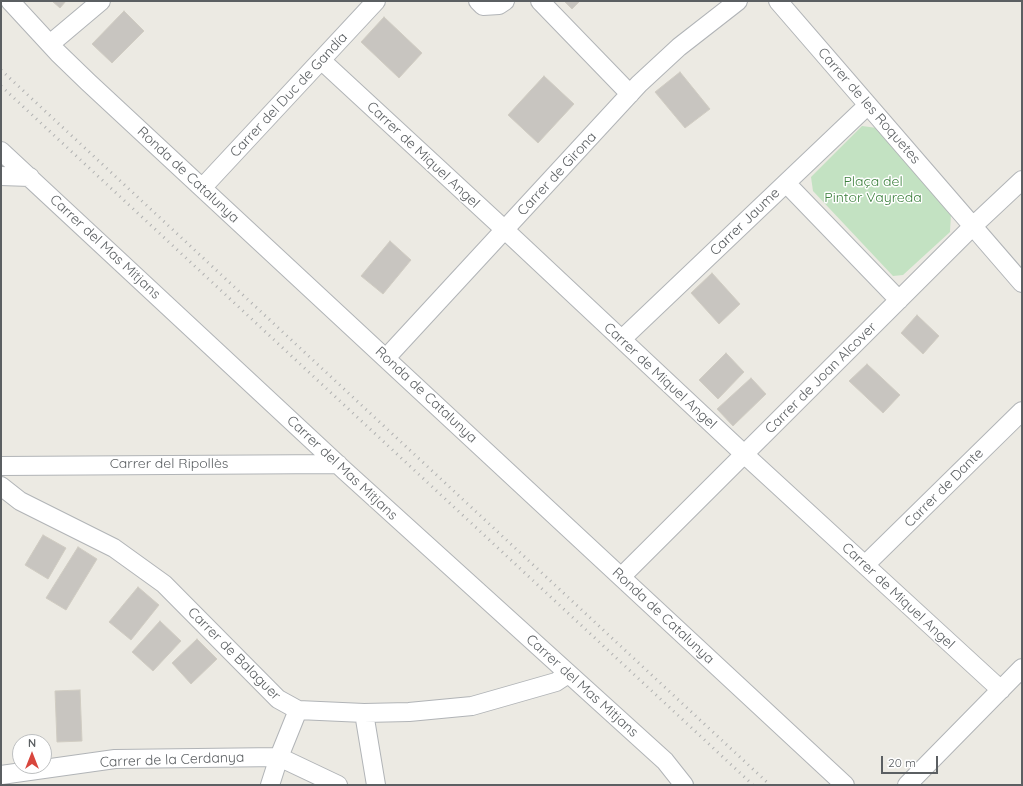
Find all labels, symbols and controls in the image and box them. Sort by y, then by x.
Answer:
street label: Carrer del Duc de Gandía [227,29,351,161]
street label: Carrer de les Roquetes [814,45,924,167]
street label: Carrer de Miquel Angel [363,98,483,212]
street label: Ronda de Catalunya [134,123,242,227]
street label: Carrer de Girona [514,129,600,219]
park label: Plaça del Pintor Vayreda [824,174,922,206]
street label: Carrer Jaume [707,185,783,259]
street label: Carrer del Mas Mitjans [46,191,164,303]
street label: Carrer de Miquel Angel [600,319,720,433]
street label: Carrer de Joan Alcover [762,319,880,437]
street label: Ronda de Catalunya [372,343,480,447]
street label: Carrer del Mas Mitjans [283,412,401,524]
street label: Carrer de Dante [901,445,987,531]
street label: Carrer del Ripollès [110,456,228,472]
street label: Carrer de Miquel Angel [838,539,958,653]
street label: Ronda de Catalunya [609,564,717,668]
street label: Carrer de Balaguer [184,604,284,704]
street label: Carrer del Mas Mitjans [522,631,642,741]
north arrow [12,734,52,774]
text: N [28,736,36,750]
scale bar [883,748,940,774]
street label: Carrer de la Cerdanya [99,749,245,771]
text: 20 m [888,755,916,770]

